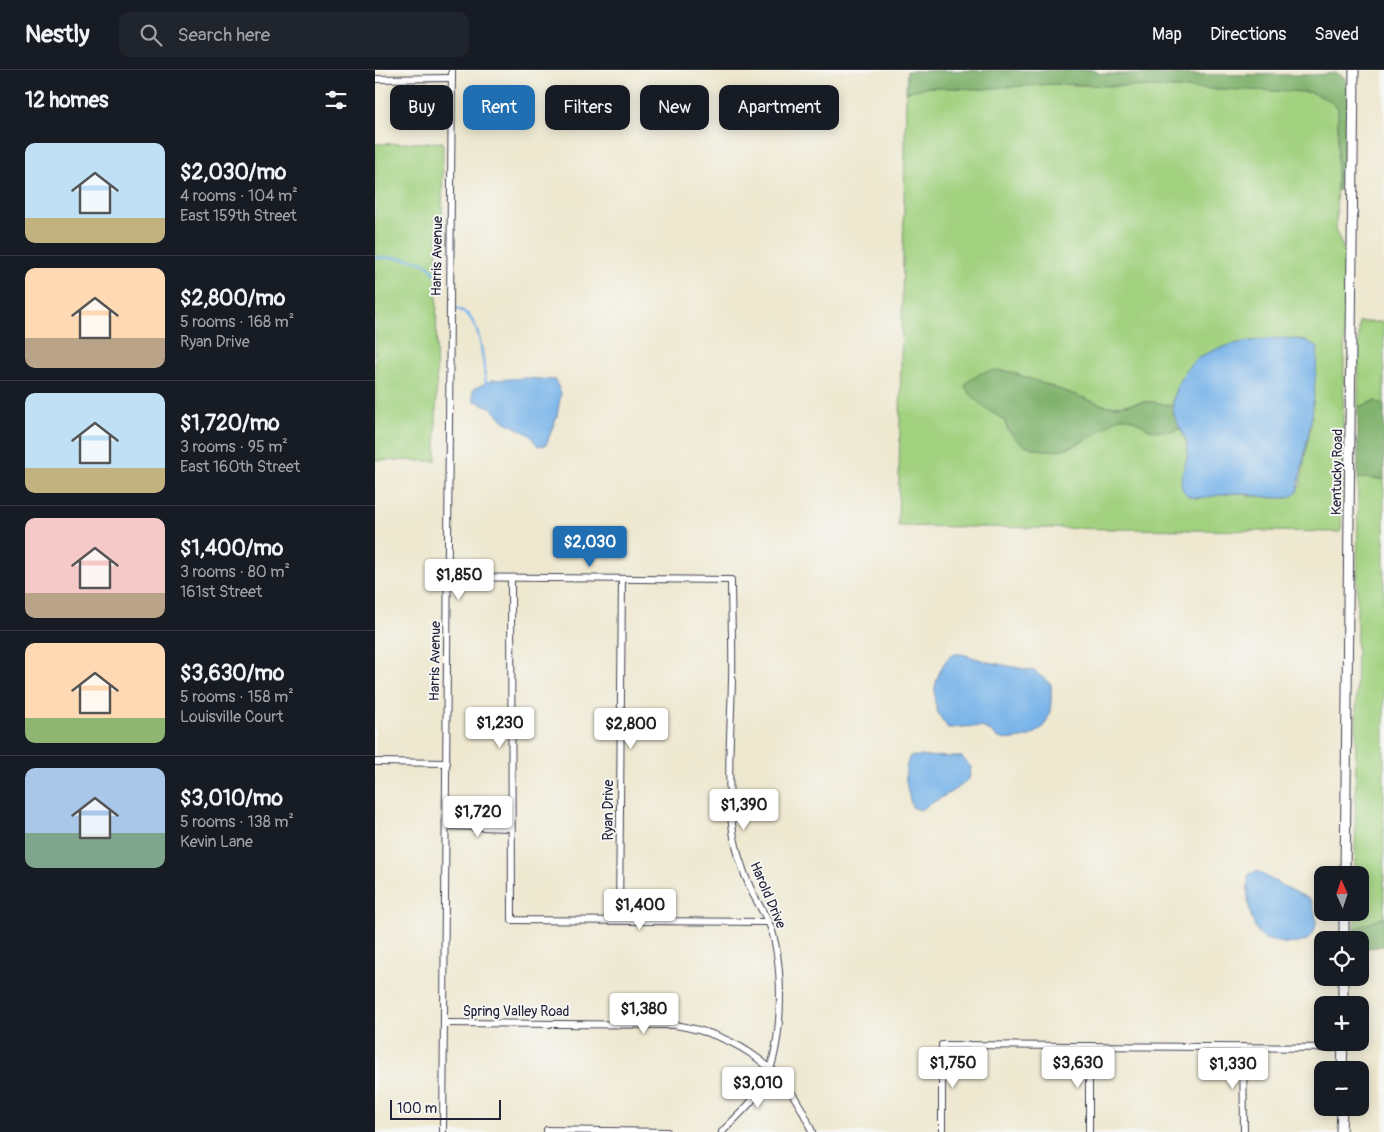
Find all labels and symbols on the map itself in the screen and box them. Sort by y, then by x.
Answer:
street label: Harris Avenue [428,216,446,296]
street label: Kentucky Road [1328,428,1346,515]
pin: $2,030 [549,526,631,568]
pin: $1,850 [418,558,500,601]
street label: Harris Avenue [426,621,444,701]
pin: $1,230 [459,706,541,749]
pin: $2,800 [590,708,672,750]
street label: Ryan Drive [600,779,617,841]
pin: $1,390 [703,788,785,831]
pin: $1,720 [437,796,519,838]
street label: Harold Drive [746,859,790,931]
north arrow [1314,866,1369,921]
pin: $1,400 [599,888,681,931]
pin: $1,380 [603,992,685,1035]
street label: Spring Valley Road [463,1003,569,1020]
pin: $1,750 [912,1046,994,1089]
pin: $3,630 [1037,1046,1119,1089]
pin: $1,330 [1192,1048,1274,1090]
pin: $3,010 [717,1066,799,1109]
scale bar [390,1097,501,1120]

